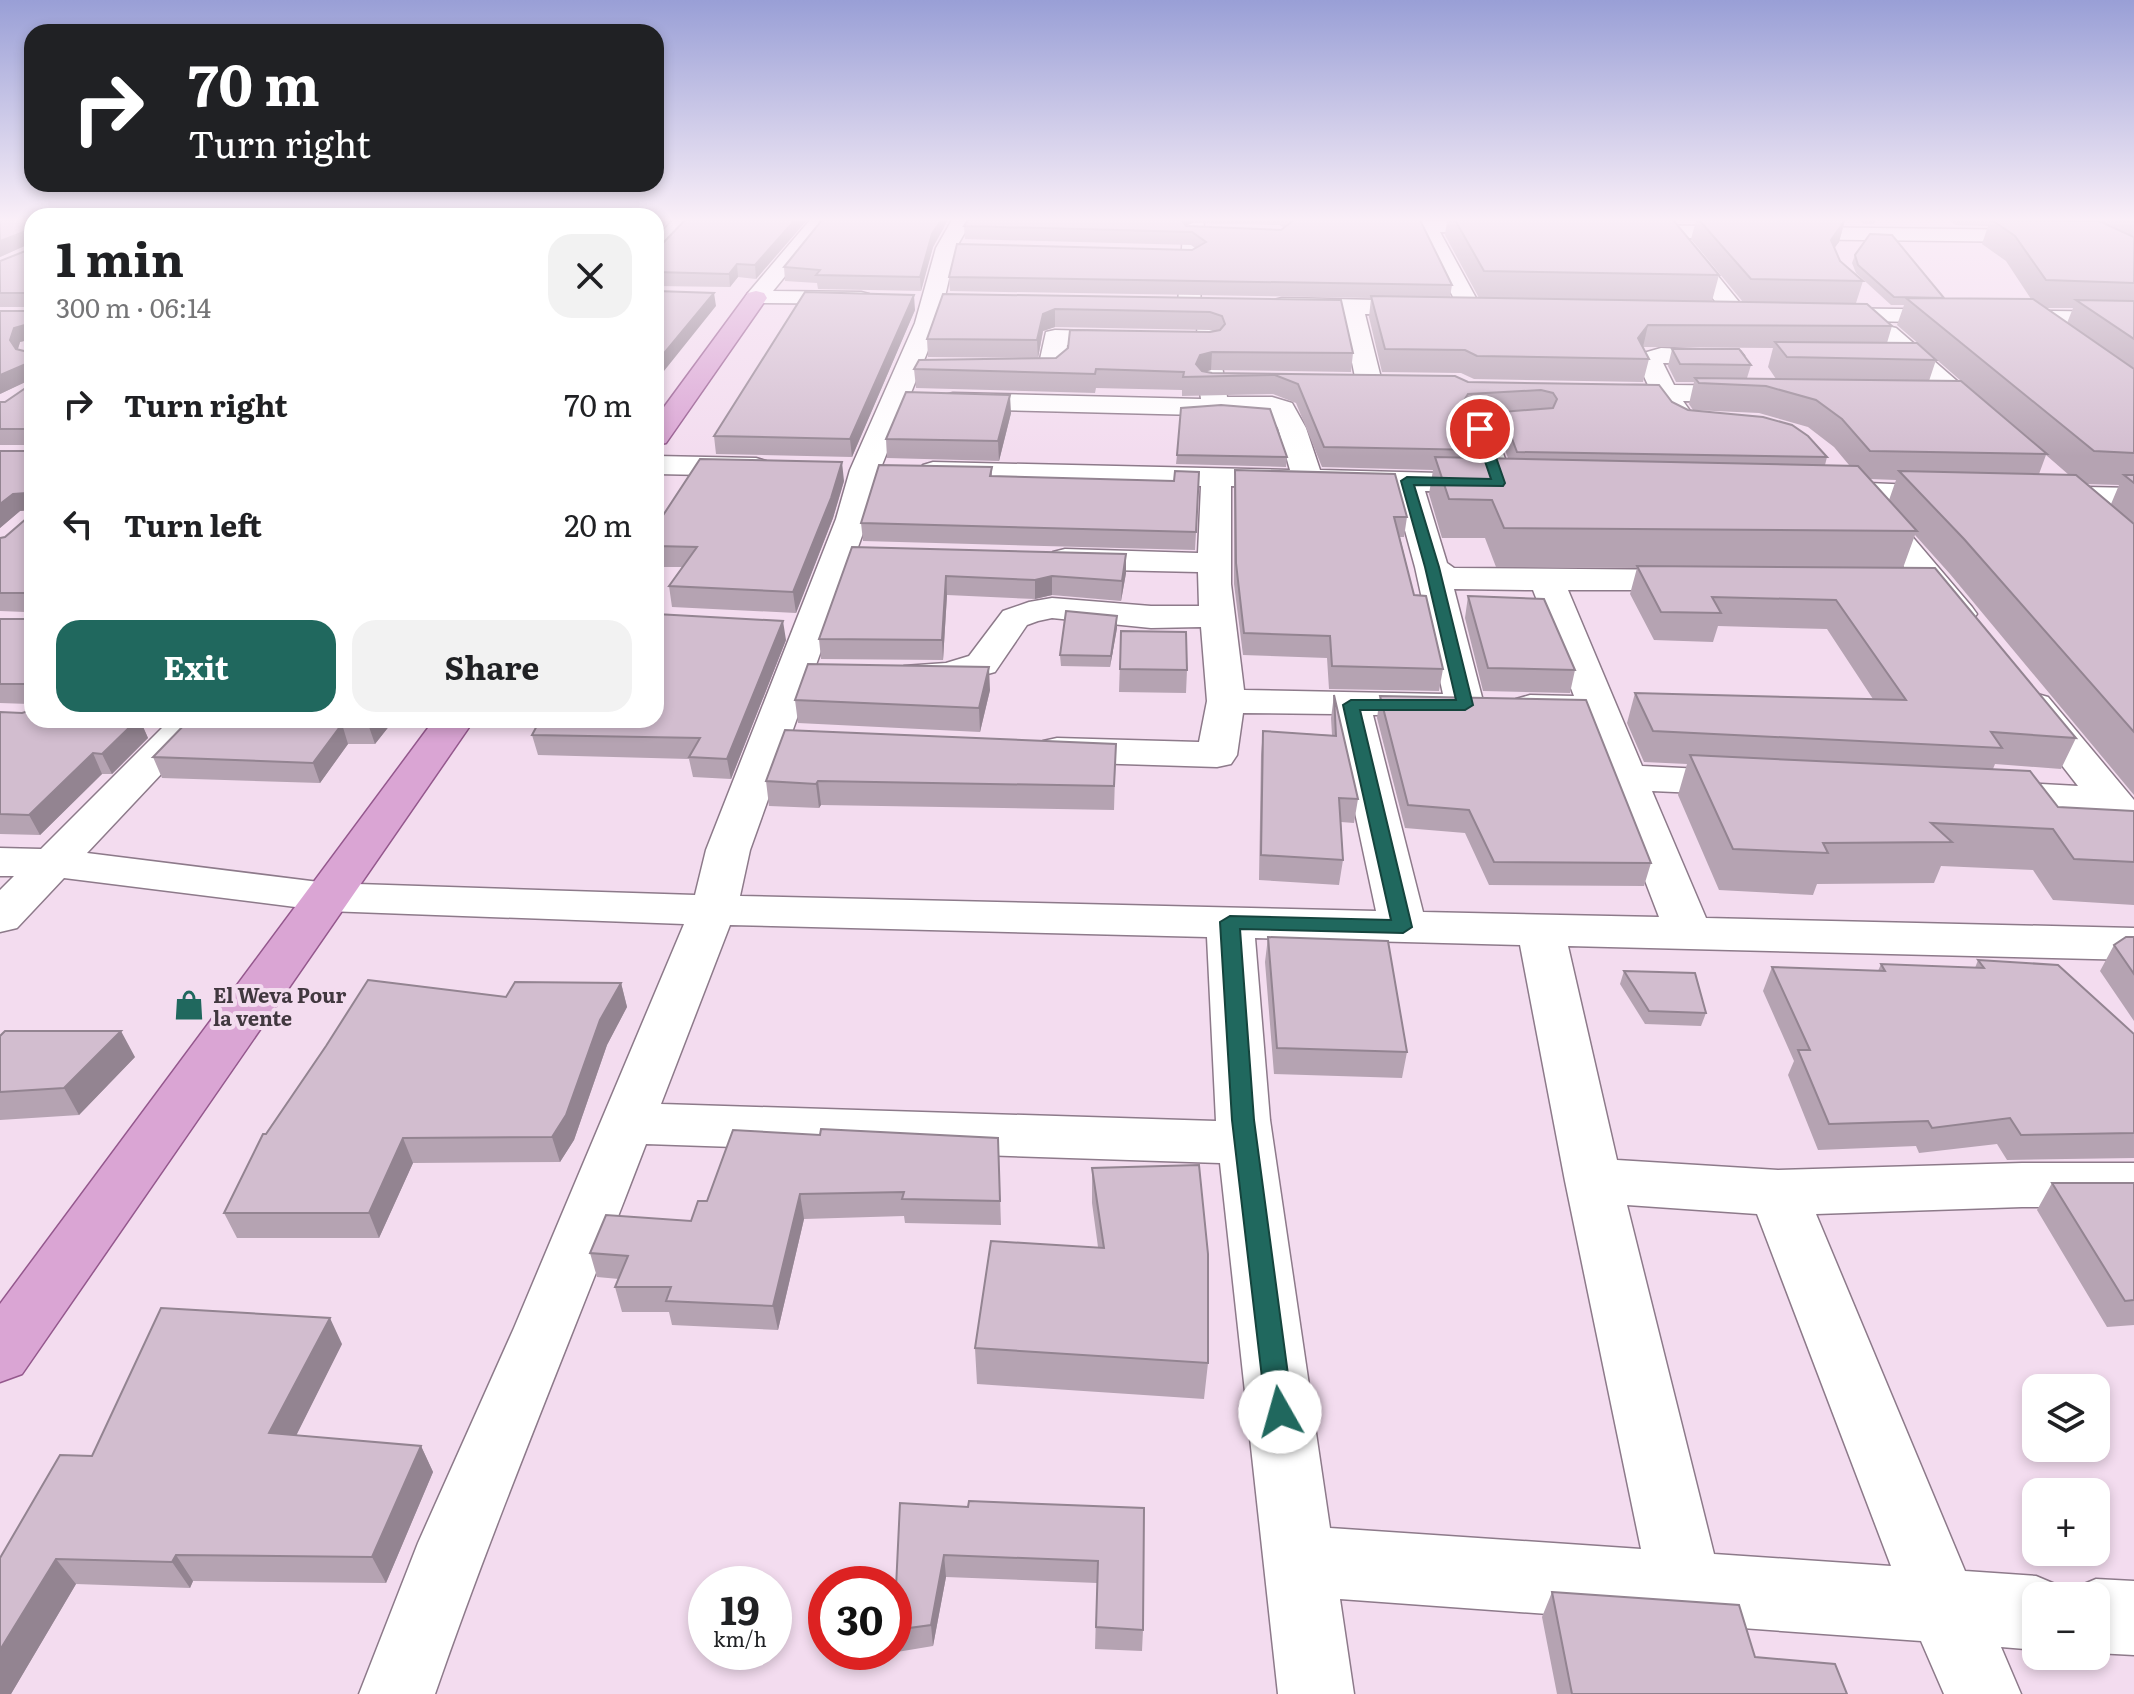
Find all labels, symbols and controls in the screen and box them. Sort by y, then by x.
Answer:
text: 70 m [188,40,320,123]
icon: right [56,56,160,160]
text: Turn right [188,116,371,169]
text: 1 min [56,221,184,292]
button: close [548,234,632,318]
text: 300 m · 06:14 [56,287,211,326]
icon: right [56,382,100,426]
text: Turn right [124,382,288,426]
text: 70 m [564,382,632,426]
pin [1446,395,1514,463]
icon: arrive [1458,407,1502,451]
icon: left [56,502,100,546]
text: Turn left [124,502,262,546]
text: 20 m [564,502,632,546]
button: Exit [56,620,336,712]
button: Share [352,620,632,712]
place label: El Weva Pour la vente [213,979,346,1032]
shop icon: El Weva Pour la vente [172,988,206,1022]
position arrow [1238,1370,1322,1454]
map controls [2022,1374,2110,1670]
button: layers [2022,1374,2110,1462]
button: + [2022,1478,2110,1566]
speed limit sign: 30 [808,1566,912,1670]
text: 19 [720,1578,760,1637]
button: − [2022,1582,2110,1670]
text: km/h [713,1623,767,1653]

